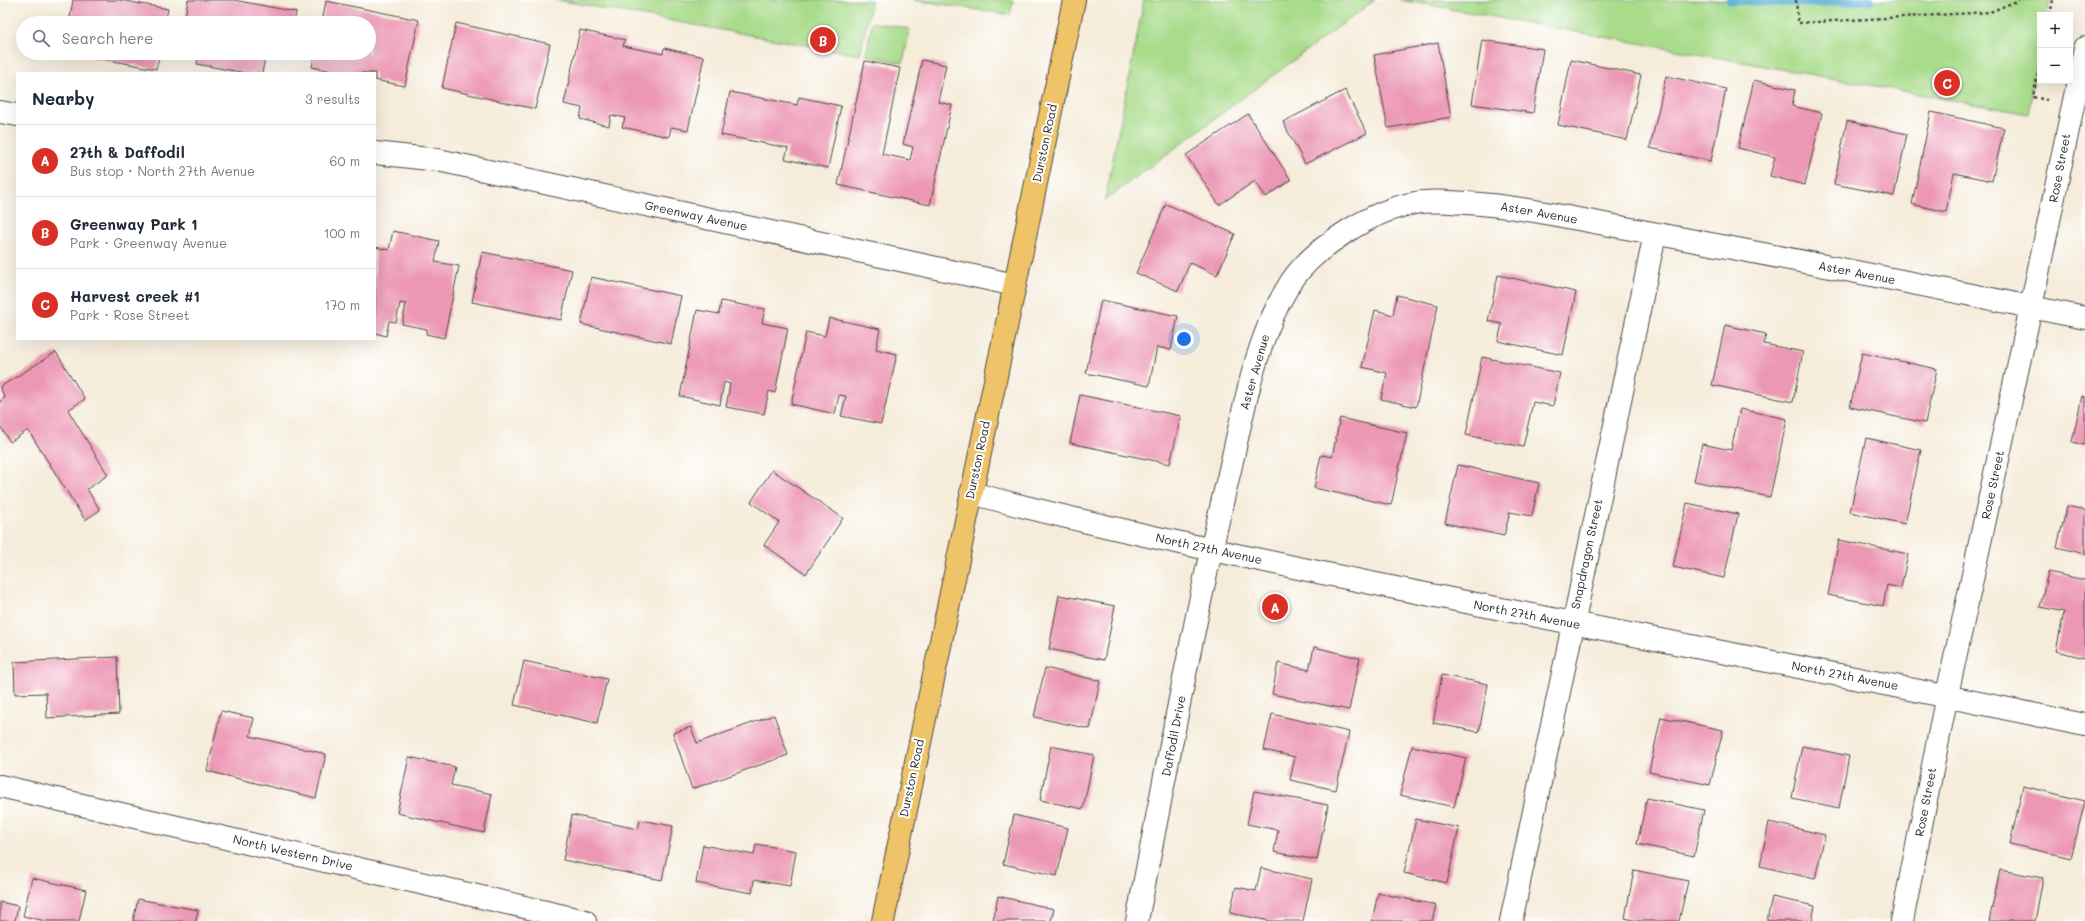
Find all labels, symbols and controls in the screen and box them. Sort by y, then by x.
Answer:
map controls [2037,12,2073,84]
button: + [2037,12,2073,48]
search box [16,16,376,60]
pin: B [810,25,836,55]
icon: search [30,27,52,49]
text: Search here [62,28,153,48]
button: − [2037,48,2073,84]
pin: C [1934,68,1960,98]
text: Nearby [32,87,94,109]
text: 3 results [305,90,360,107]
street label: Durston Road [1028,102,1060,183]
street label: Rose Street [2044,132,2074,204]
text: 27th & Daffodil [70,142,185,162]
text: A [40,152,50,169]
text: 60 m [330,152,360,169]
text: Bus stop · North 27th Avenue [70,162,255,179]
street label: Greenway Avenue [643,196,749,234]
street label: Aster Avenue [1499,197,1579,227]
text: Greenway Park 1 [70,214,198,234]
text: B [41,224,49,241]
text: 100 m [324,224,360,241]
text: Park · Greenway Avenue [70,234,227,251]
street label: Aster Avenue [1817,257,1897,287]
text: Harvest creek #1 [70,286,200,306]
text: C [40,296,50,313]
text: 170 m [324,296,360,313]
text: Park · Rose Street [70,306,189,323]
your location [1174,329,1194,349]
street label: Aster Avenue [1236,332,1273,412]
street label: Durston Road [961,419,993,500]
street label: Rose Street [1977,449,2007,521]
street label: Snapdragon Street [1567,497,1606,610]
street label: North 27th Avenue [1154,529,1264,567]
pin: A [1262,592,1288,622]
street label: North 27th Avenue [1472,596,1582,632]
street label: North 27th Avenue [1790,657,1900,693]
street label: Daffodil Drive [1157,694,1189,778]
street label: Durston Road [895,737,927,818]
street label: Rose Street [1910,766,1940,838]
street label: North Western Drive [232,830,355,874]

